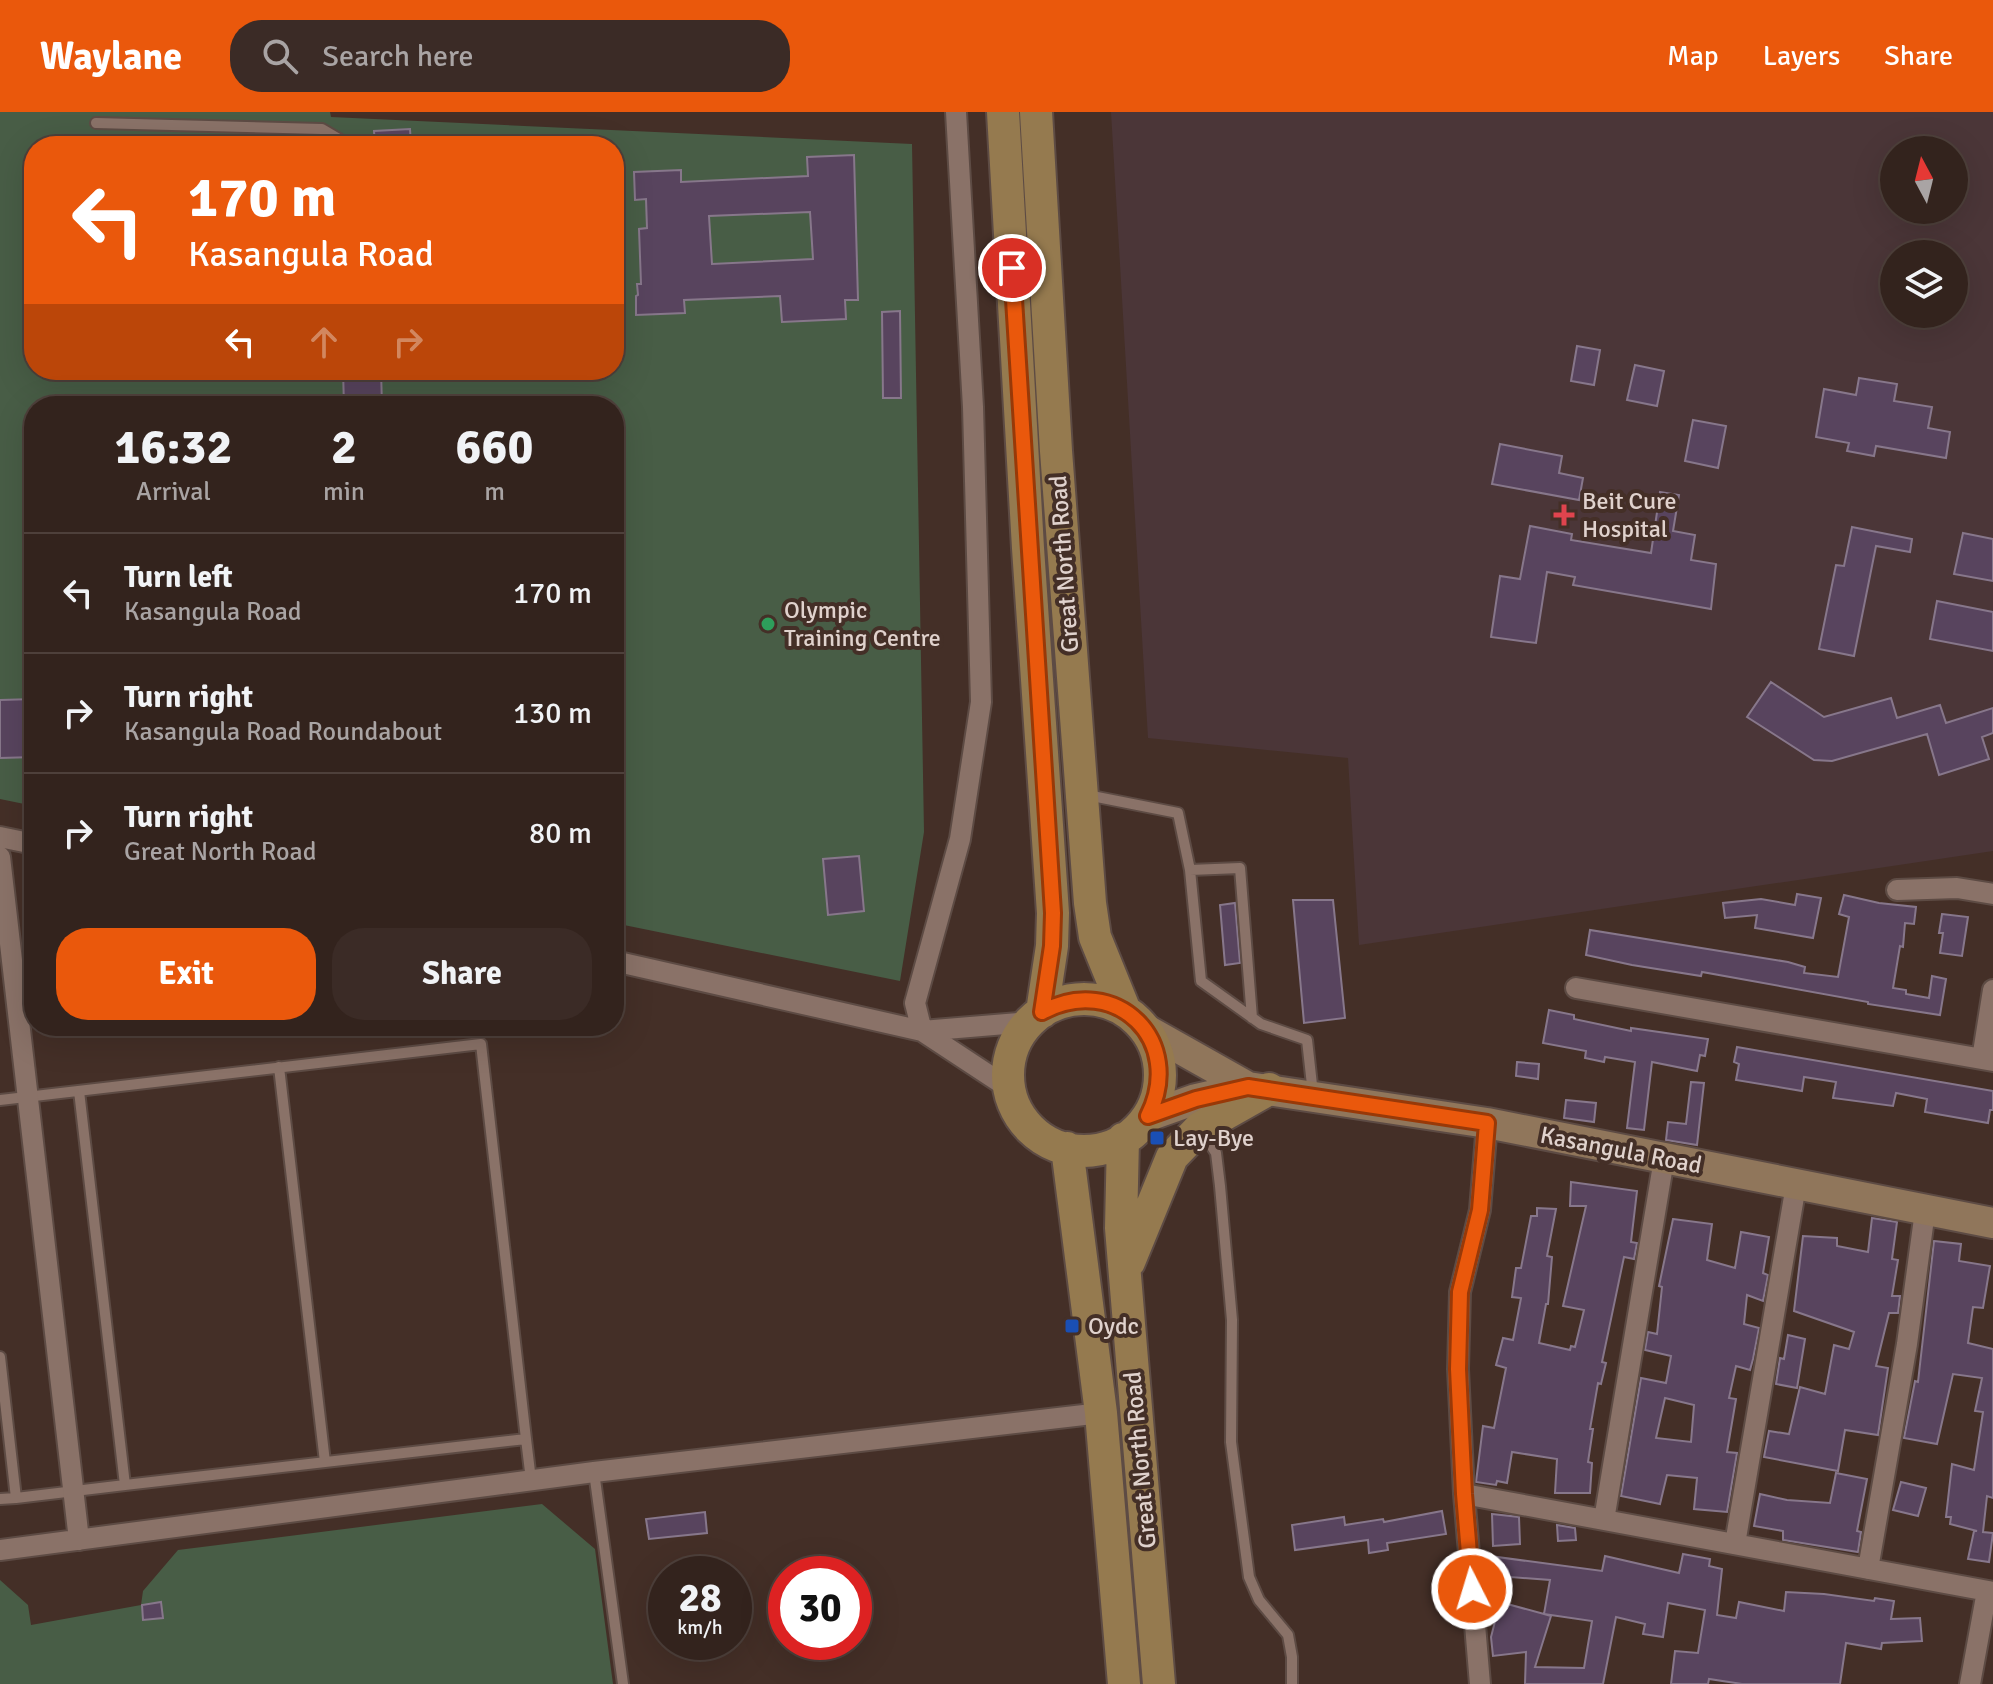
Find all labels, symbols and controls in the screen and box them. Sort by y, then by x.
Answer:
search box [230,20,790,92]
text: Waylane [40,33,182,80]
icon: search [258,34,302,78]
text: Search here [322,38,474,75]
text: Map [1667,39,1719,73]
text: Layers [1763,39,1840,73]
text: Share [1884,39,1953,73]
north arrow [1880,136,1968,224]
map controls [1880,136,1968,328]
text: 170 m [188,163,336,232]
icon: left [56,168,160,272]
text: Kasangula Road [188,232,434,277]
pin [978,234,1046,302]
button: layers [1880,240,1968,328]
icon: arrive [990,246,1034,290]
icon: left [218,320,262,364]
icon: ahead [302,320,346,364]
icon: right [386,320,430,364]
text: 16:32 [115,418,232,477]
text: 2 [331,418,357,477]
text: 660 [456,418,533,477]
street label: Great North Road [1043,474,1085,654]
text: Arrival [136,476,211,508]
text: min [323,476,365,508]
text: m [484,476,505,508]
place label: Beit Cure Hospital [1582,486,1676,544]
marker: Beit Cure Hospital [1553,504,1575,526]
text: Turn left [124,559,233,596]
icon: left [56,571,100,615]
text: 170 m [513,575,592,612]
place label: Olympic Training Centre [784,595,941,653]
text: Kasangula Road [124,596,302,628]
marker: Olympic Training Centre [759,615,777,633]
text: Turn right [124,679,253,716]
icon: right [56,691,100,735]
text: 130 m [513,695,592,732]
text: Kasangula Road Roundabout [124,716,442,748]
text: Turn right [124,799,253,836]
icon: right [56,811,100,855]
text: 80 m [529,815,592,852]
text: Great North Road [124,836,316,868]
button: Exit [56,928,316,1020]
button: Share [332,928,592,1020]
street label: Kasangula Road [1538,1120,1704,1180]
place label: Lay-Bye [1173,1123,1254,1153]
marker: Lay-Bye [1148,1129,1166,1147]
place label: Oydc [1088,1311,1139,1341]
marker: Oydc [1063,1317,1081,1335]
street label: Great North Road [1117,1370,1163,1550]
position arrow [1430,1547,1514,1631]
speed limit sign: 30 [768,1556,872,1660]
text: 28 [678,1573,722,1623]
text: km/h [677,1615,723,1640]

